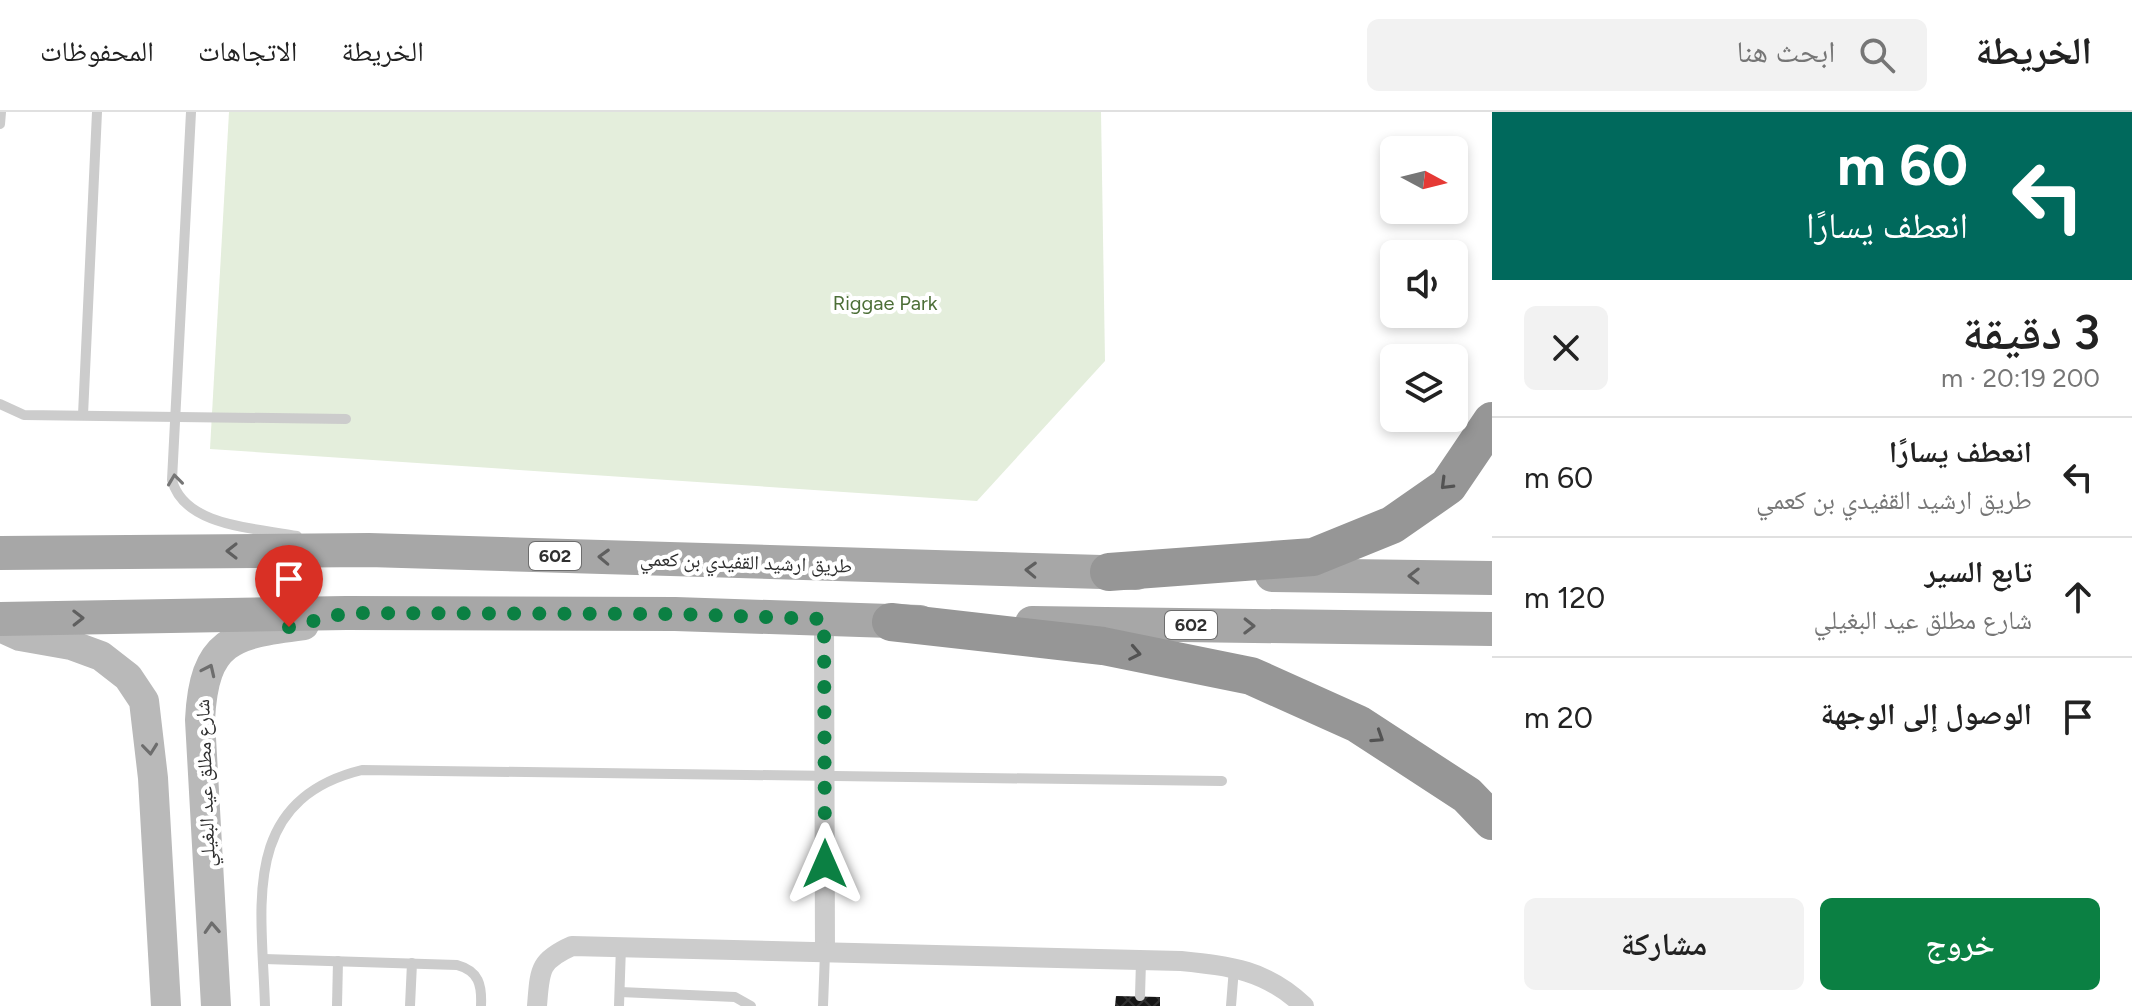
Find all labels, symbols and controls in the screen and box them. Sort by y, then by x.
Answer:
search box [1367,19,1927,91]
text: الخريطة [1975,28,2092,74]
text: ابحث هنا [1737,33,1835,70]
icon: search [1855,33,1899,77]
text: المحفوظات [40,34,154,68]
text: الاتجاهات [198,34,297,68]
text: الخريطة [341,34,424,68]
text: 60 m [1837,132,1968,199]
north arrow [1380,136,1468,224]
map controls [1380,136,1468,432]
icon: left [1996,144,2100,248]
text: انعطف يسارًا [1806,204,1968,247]
button: sound [1380,240,1468,328]
park label: Riggae Park [833,291,938,315]
text: 3 دقيقة [1962,303,2100,361]
button: close [1524,306,1608,390]
button: layers [1380,344,1468,432]
text: 200 m · 20:19 [1941,362,2100,394]
text: انعطف يسارًا [1889,433,2032,470]
icon: left [2056,455,2100,499]
text: 60 m [1524,459,1593,496]
one-way arrow [166,473,183,486]
one-way arrow [1441,475,1456,489]
text: طريق ارشيد القفيدي بن كعمي [1756,484,2032,516]
one-way arrow [225,542,238,560]
road number: 602 [529,542,581,570]
pin [255,545,323,627]
street label: طريق ارشيد القفيدي بن كعمي [639,546,853,582]
one-way arrow [597,549,610,566]
text: تابع السير [1925,553,2032,590]
icon: arrive [267,557,311,601]
one-way arrow [1024,561,1037,579]
one-way arrow [1407,568,1420,585]
icon: ahead [2056,575,2100,619]
text: 120 m [1524,579,1605,616]
text: شارع مطلق عيد البغيلي [1814,604,2032,636]
one-way arrow [72,609,85,627]
road number: 602 [1165,611,1217,639]
one-way arrow [1243,617,1256,635]
one-way arrow [1128,644,1141,661]
one-way arrow [199,664,215,678]
text: الوصول إلى الوجهة [1820,695,2032,732]
icon: arrive [2056,695,2100,739]
street label: شارع مطلق عيد البغيلي [190,698,224,867]
text: 20 m [1524,699,1593,736]
one-way arrow [1370,727,1384,742]
one-way arrow [142,743,159,756]
position arrow [783,822,867,906]
button: مشاركة [1524,898,1804,990]
button: خروج [1820,898,2100,990]
one-way arrow [204,921,221,934]

